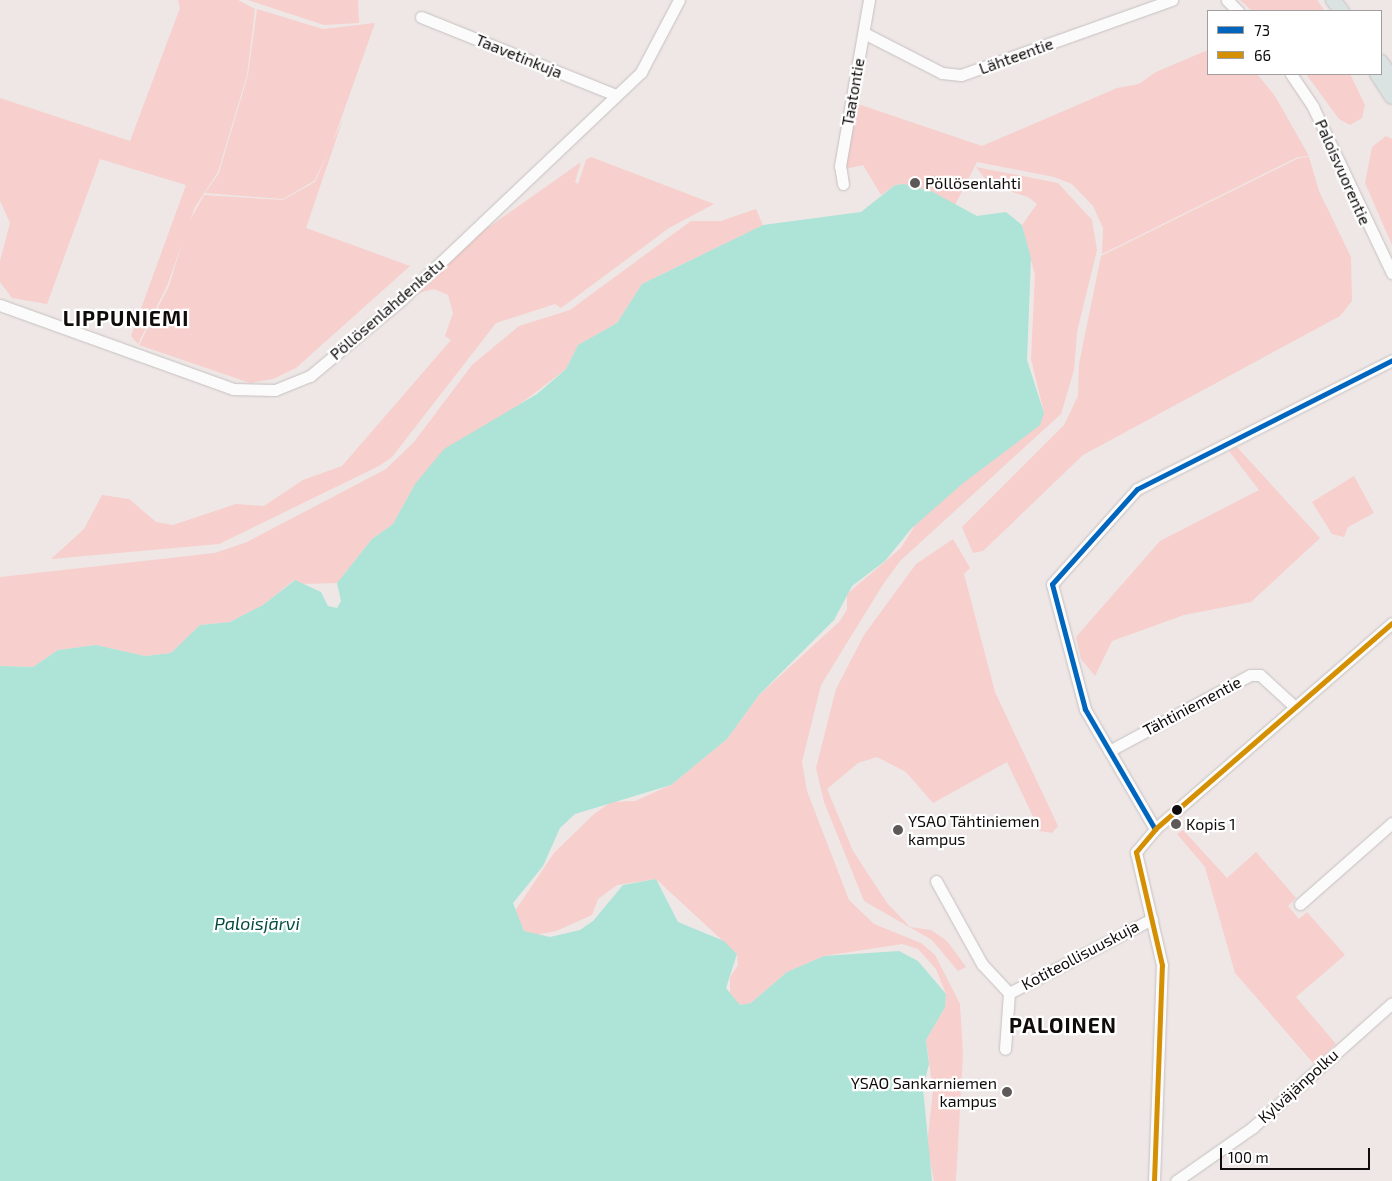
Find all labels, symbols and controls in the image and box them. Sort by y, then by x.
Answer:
legend [1207,10,1382,75]
text: 73 [1254,21,1270,39]
street label: Taavetinkuja [473,30,565,82]
street label: Lähteentie [976,34,1056,78]
text: 66 [1254,46,1271,64]
street label: Taatontie [838,57,868,127]
street label: Paloisvuorentie [1311,116,1375,228]
place label: Pöllösenlahti [925,173,1021,193]
marker: Pöllösenlahti [909,177,921,189]
street label: Pöllösenlahdenkatu [326,254,448,364]
district label: LIPPUNIEMI [61,305,191,331]
street label: Tähtiniementie [1140,672,1244,740]
unlabelled marker [1172,805,1182,815]
place label: YSAO Tähtiniemen kampus [908,811,1040,849]
place label: Kopis 1 [1186,814,1236,834]
marker: Kopis 1 [1170,818,1182,830]
marker: YSAO Tähtiniemen kampus [892,824,904,836]
water label: Paloisjärvi [214,912,300,934]
street label: Kotiteollisuuskuja [1018,916,1142,994]
district label: PALOINEN [1008,1012,1118,1038]
street label: Kylväjänpolku [1254,1045,1342,1127]
place label: YSAO Sankarniemen kampus [851,1073,997,1111]
marker: YSAO Sankarniemen kampus [1001,1086,1013,1098]
scale bar [1222,1138,1372,1170]
text: 100 m [1228,1148,1269,1166]

